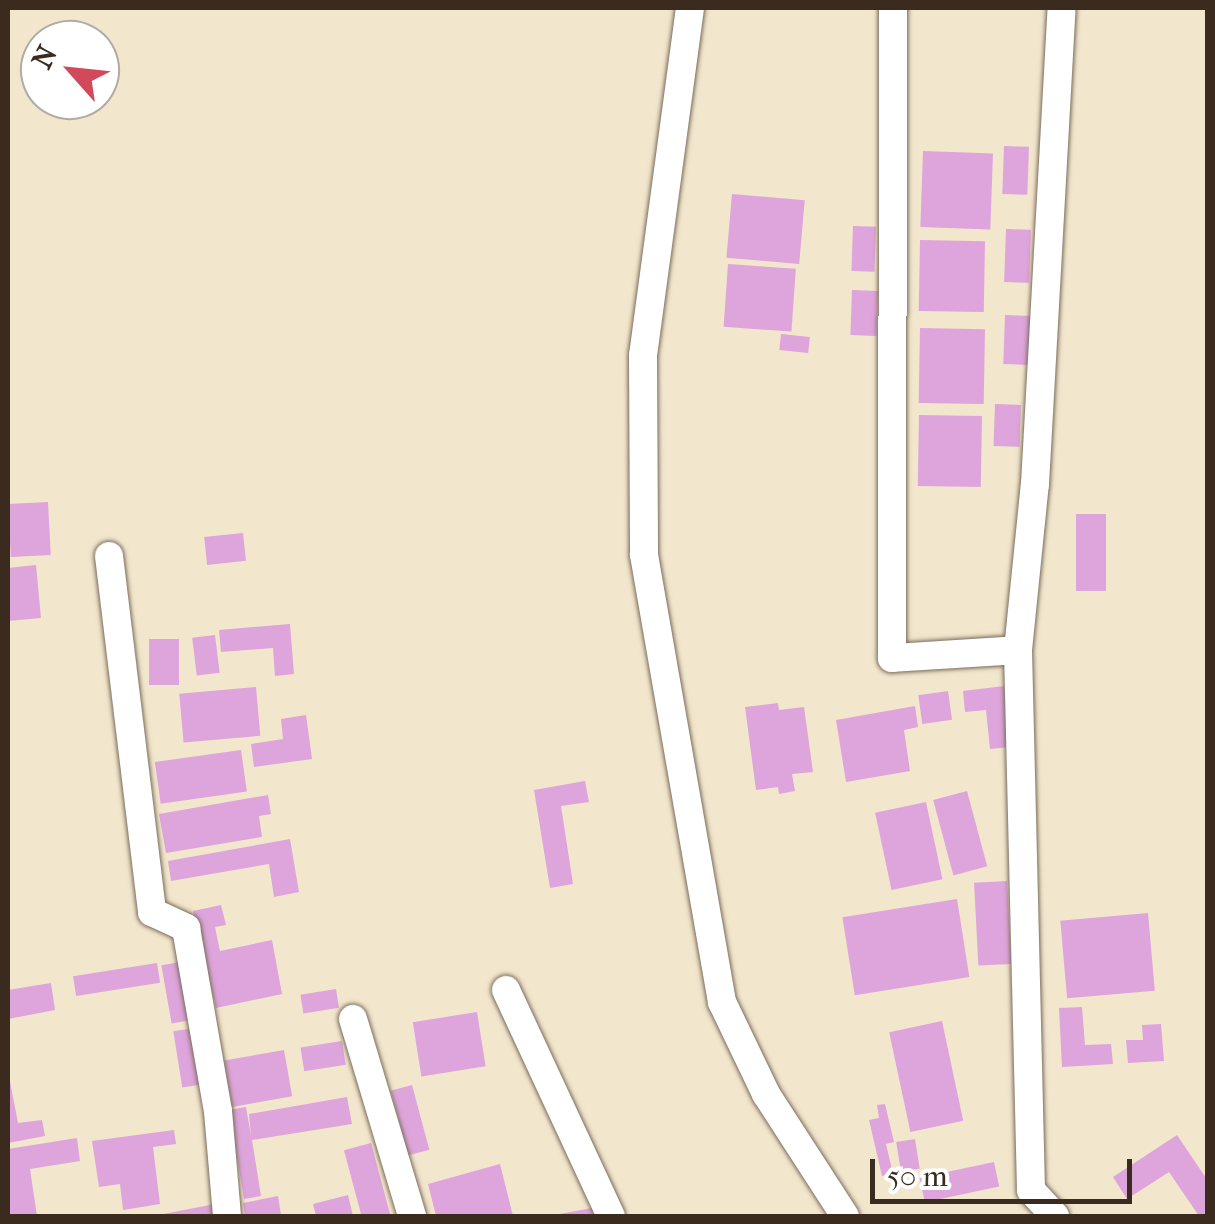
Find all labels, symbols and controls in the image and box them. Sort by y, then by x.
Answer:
north arrow [20,20,120,120]
text: N [25,40,64,74]
scale bar [875,1139,1138,1201]
text: 50 m [887,1159,948,1194]

